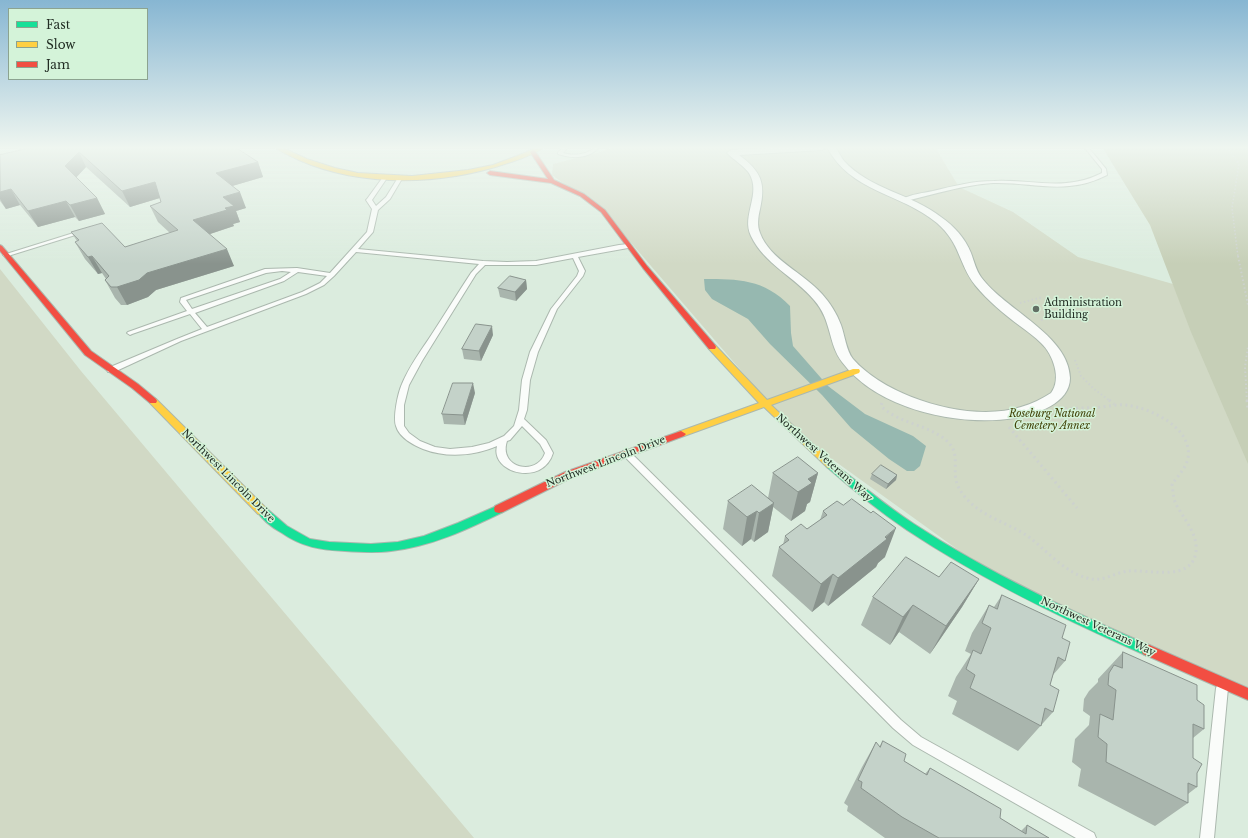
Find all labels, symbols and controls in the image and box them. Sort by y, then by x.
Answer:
legend [8,8,148,80]
text: Fast [46,17,70,32]
text: Slow [46,37,75,52]
text: Jam [46,57,70,72]
place label: Administration Building [1044,297,1122,320]
marker: Administration Building [1031,304,1041,314]
park label: Roseburg National Cemetery Annex [1009,408,1095,432]
street label: Northwest Veterans Way [773,412,875,504]
street label: Northwest Lincoln Drive [179,427,277,525]
street label: Northwest Lincoln Drive [545,434,667,490]
street label: Northwest Veterans Way [1039,595,1157,659]

